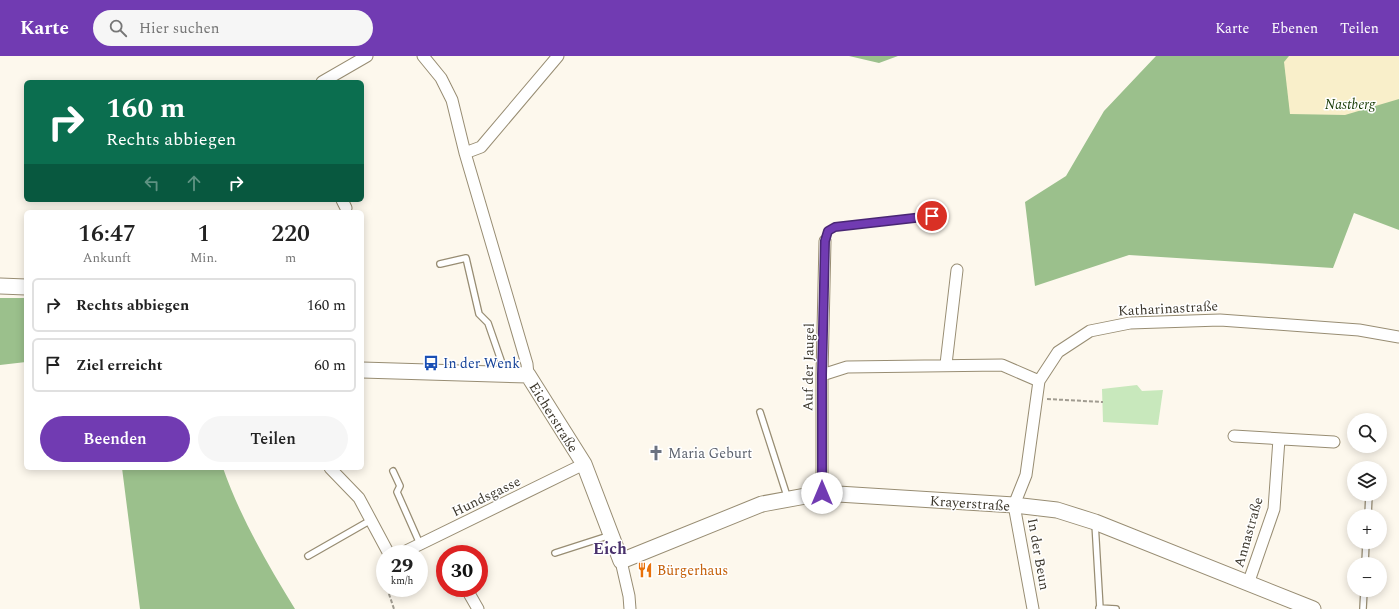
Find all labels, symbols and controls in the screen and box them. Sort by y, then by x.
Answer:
search box [93,10,373,46]
text: Karte [20,14,69,43]
icon: search [107,17,129,39]
text: Hier suchen [139,17,220,40]
text: Karte [1215,18,1249,39]
text: Ebenen [1271,18,1318,39]
text: Teilen [1340,18,1379,39]
text: 160 m [106,87,185,130]
park label: Nastberg [1325,94,1376,115]
icon: right [40,96,92,148]
text: Rechts abbiegen [106,126,236,153]
icon: left [141,172,163,194]
icon: ahead [183,172,205,194]
icon: right [225,172,247,194]
pin [915,199,949,233]
icon: arrive [921,205,943,227]
text: 16:47 [78,216,136,252]
text: 1 [197,216,210,252]
text: 220 [271,216,310,252]
text: Ankunft [83,248,131,268]
text: Min. [190,248,217,268]
text: m [285,248,296,268]
icon: right [42,294,64,316]
text: Rechts abbiegen [76,294,189,317]
text: 160 m [307,294,346,317]
street label: Katharinastraße [1117,295,1219,322]
street label: Auf der Jaugel [797,323,820,411]
place label: In der Wenk [443,353,520,374]
icon: arrive [42,354,64,376]
text: Ziel erreicht [76,354,162,377]
text: 60 m [314,354,346,377]
bus stop icon: In der Wenk [422,354,440,372]
street label: Eicherstraße [524,378,584,457]
map controls [1347,413,1387,597]
button: search [1347,413,1387,453]
button: Beenden [40,416,190,462]
button: Teilen [198,416,348,462]
place label: Maria Geburt [668,443,752,464]
church icon: Maria Geburt [647,444,665,462]
button: layers [1347,461,1387,501]
street label: Hundsgasse [448,471,524,522]
position arrow [801,472,843,514]
street label: Krayerstraße [929,490,1011,517]
street label: Annastraße [1228,494,1269,570]
button: + [1347,509,1387,549]
street label: In der Beun [1022,516,1055,592]
district label: Eich [593,537,627,561]
speed limit sign: 30 [436,545,488,597]
text: 29 [391,551,413,581]
button: − [1347,557,1387,597]
place label: Bürgerhaus [657,560,728,581]
restaurant icon: Bürgerhaus [636,561,654,579]
text: km/h [391,573,413,589]

